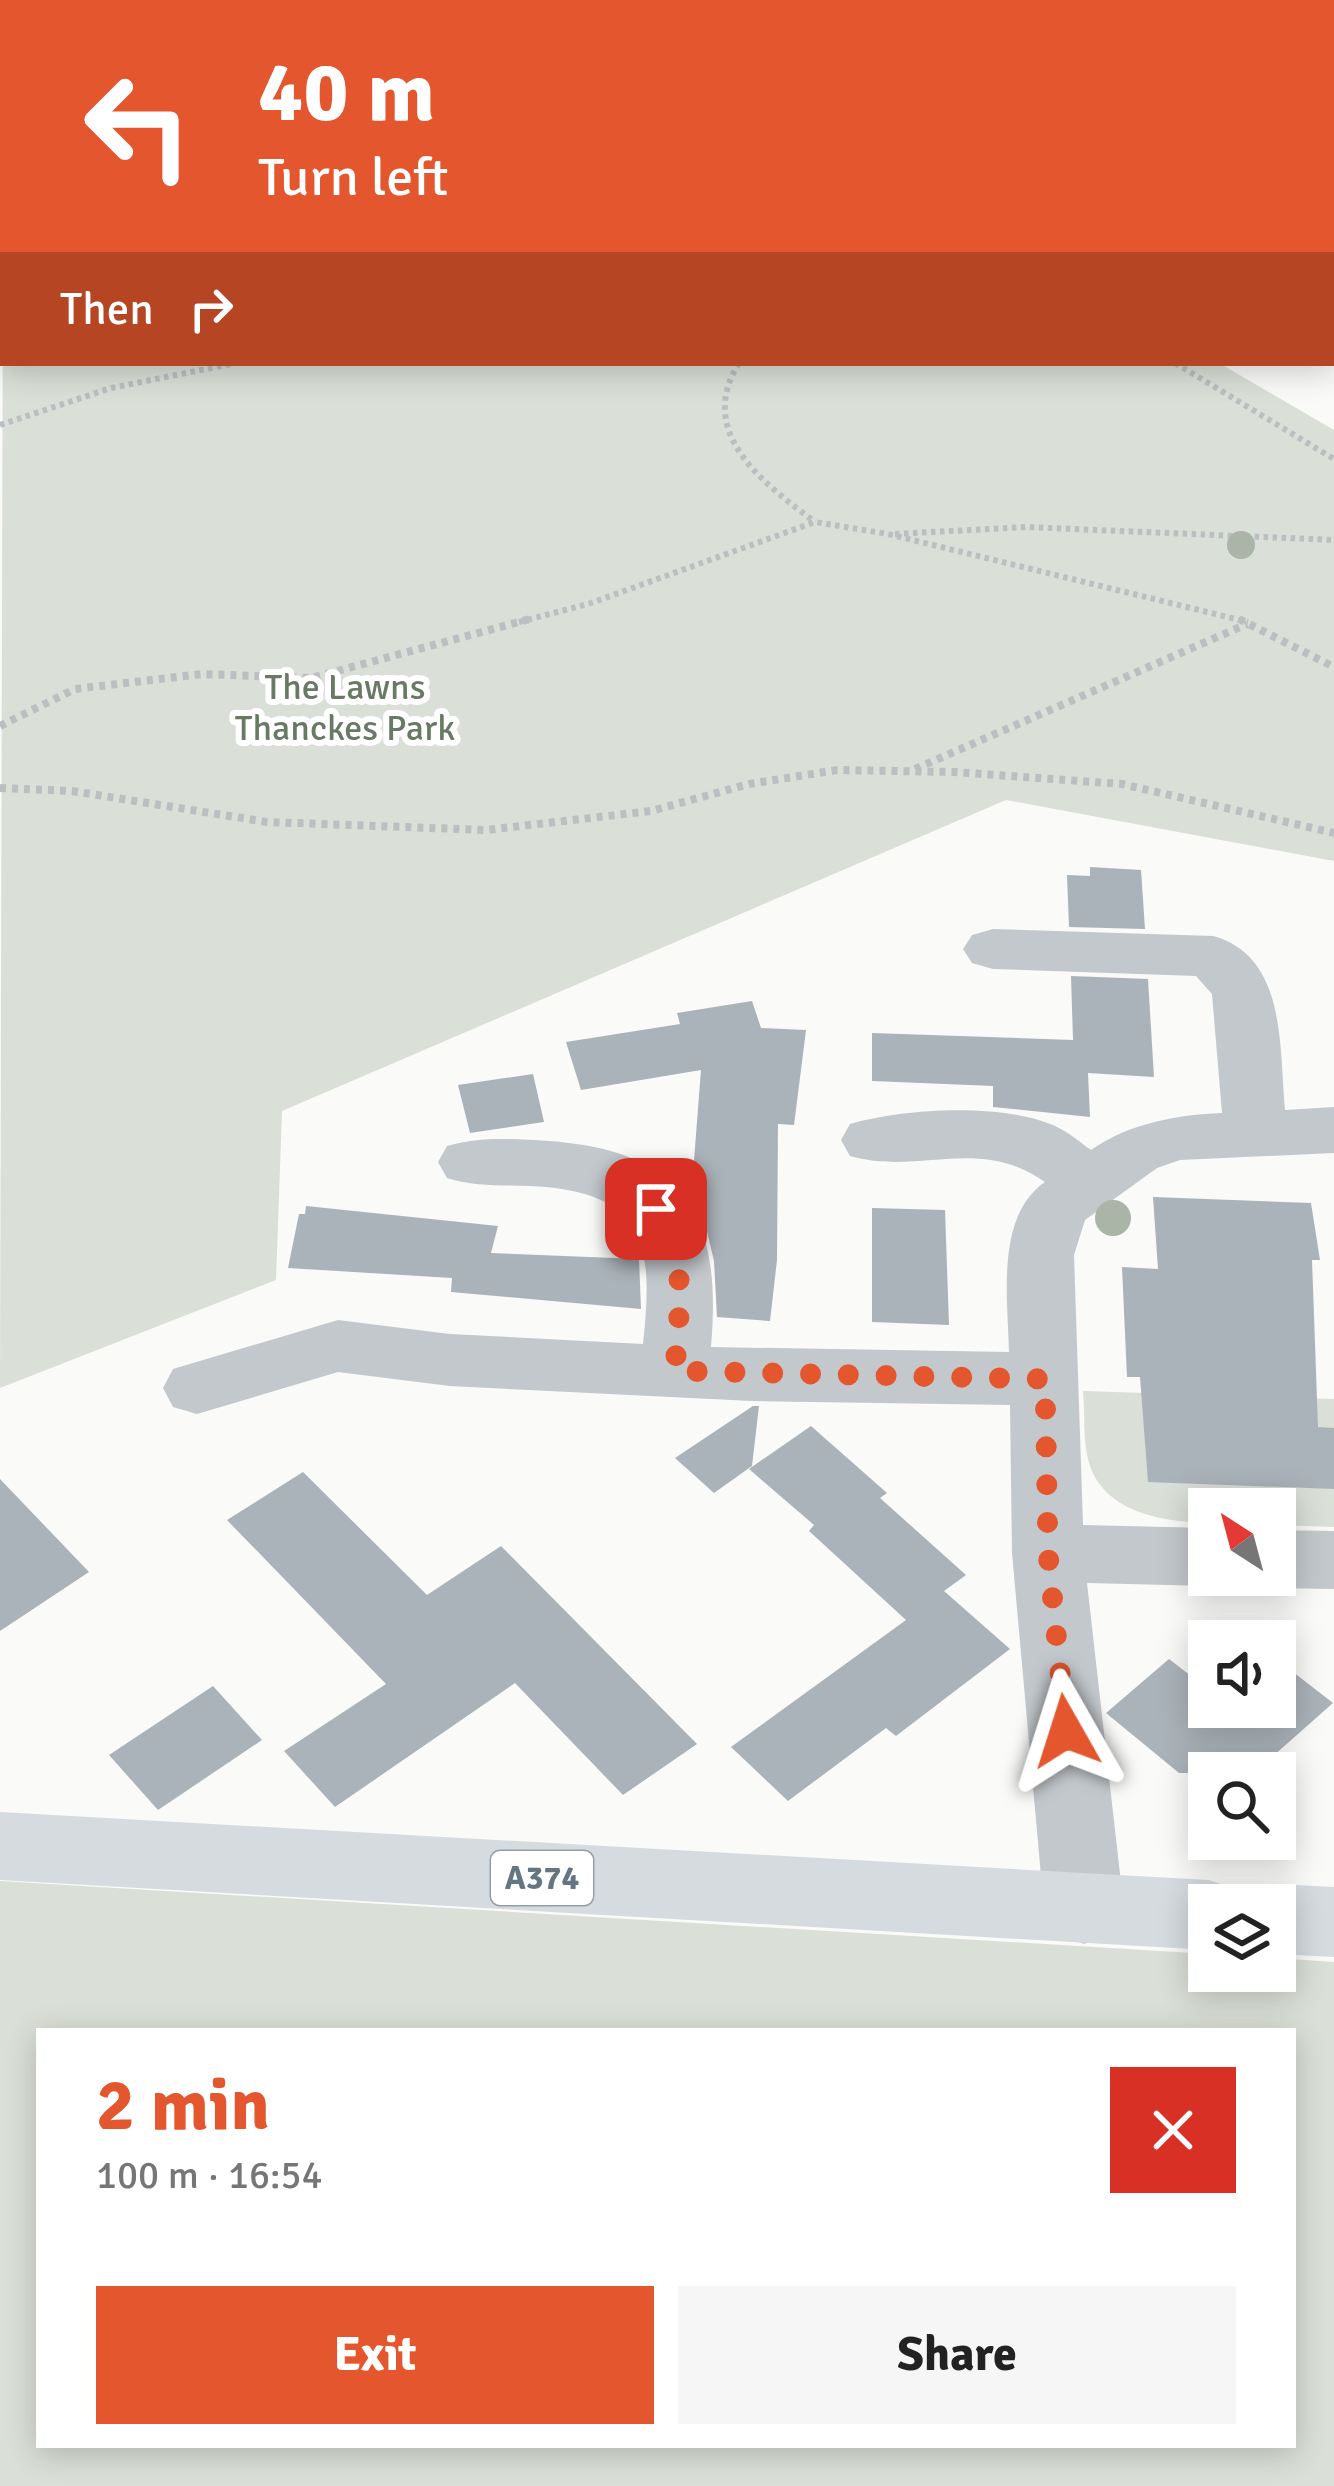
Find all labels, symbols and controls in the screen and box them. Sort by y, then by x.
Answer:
text: 40 m [258,41,435,145]
icon: left [60,48,216,204]
text: Turn left [258,144,448,211]
icon: right [178,276,244,342]
text: Then [60,282,154,337]
park label: The Lawns Thanckes Park [235,665,455,751]
pin [605,1158,707,1260]
icon: arrive [623,1176,689,1242]
north arrow [1188,1488,1296,1596]
map controls [1188,1488,1296,1992]
button: sound [1188,1620,1296,1728]
position arrow [1003,1668,1129,1794]
button: search [1188,1752,1296,1860]
road number: A374 [491,1851,593,1905]
button: layers [1188,1884,1296,1992]
text: 2 min [96,2061,270,2150]
button: close [1110,2067,1236,2193]
text: 100 m · 16:54 [96,2151,323,2199]
button: Exit [96,2286,654,2424]
button: Share [678,2286,1236,2424]

